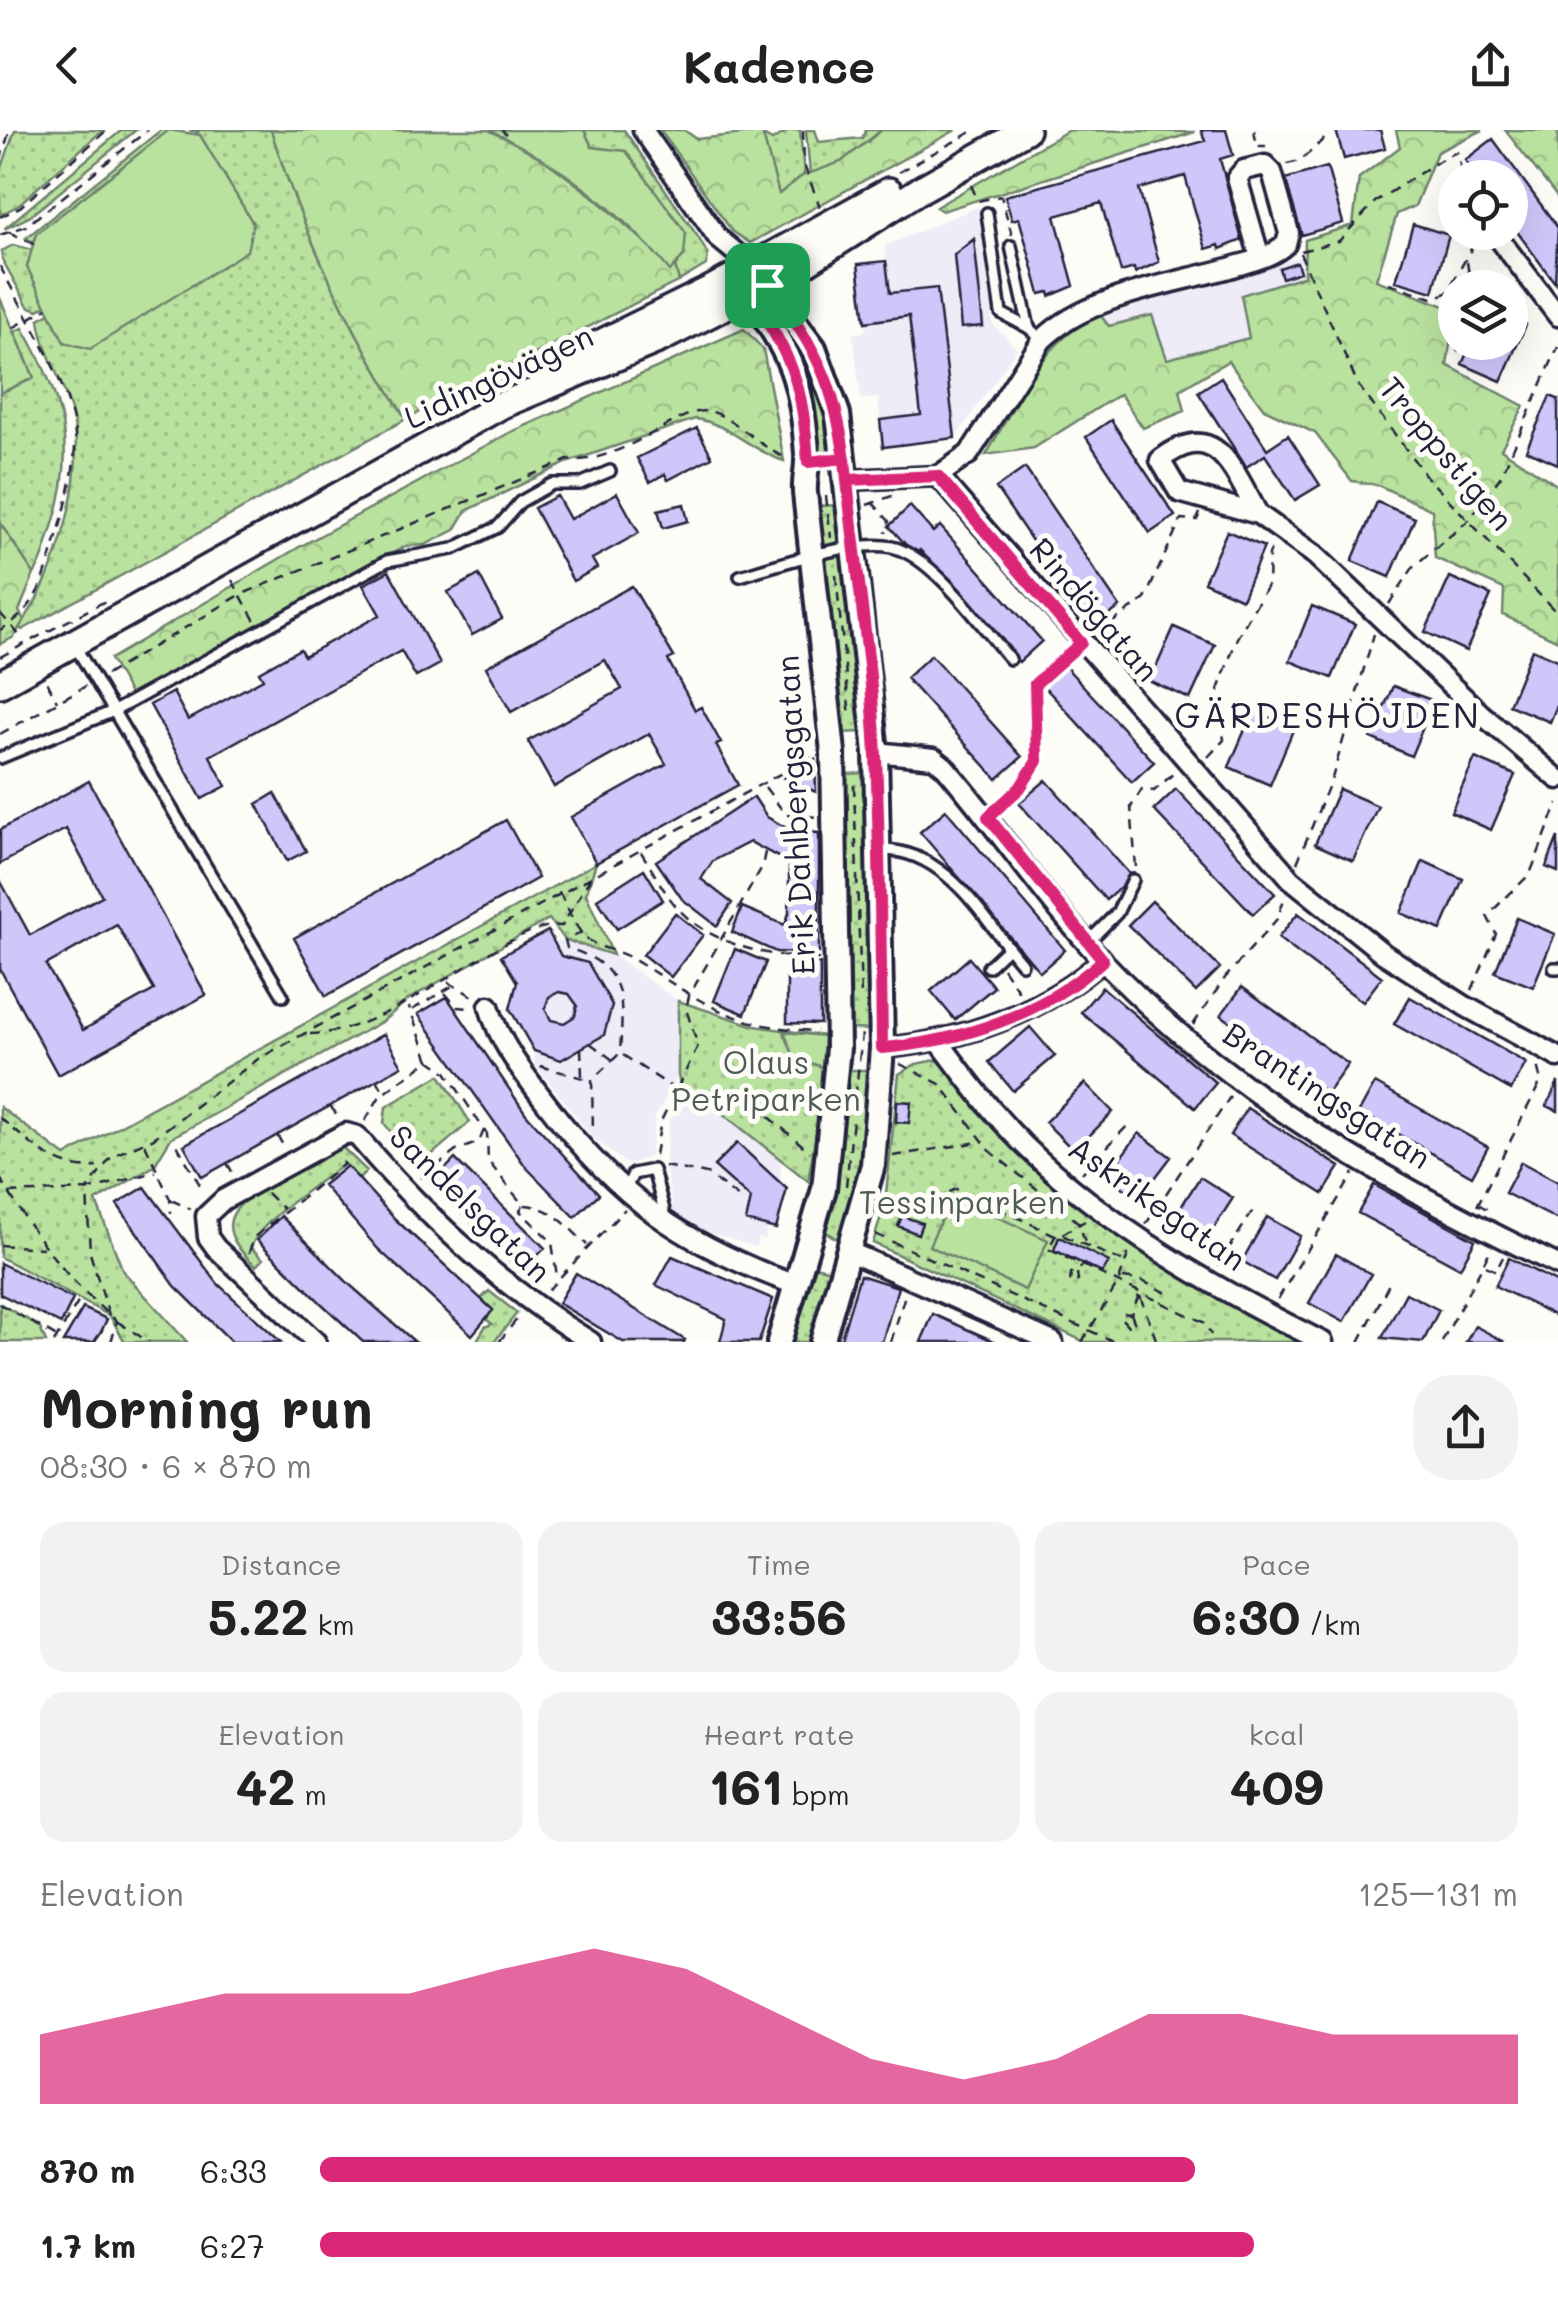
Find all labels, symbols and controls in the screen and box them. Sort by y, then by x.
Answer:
text: Kadence [683,36,875,94]
icon: back [40,38,95,93]
icon: share [1463,38,1518,93]
map controls [1438,160,1528,360]
button: locate [1438,160,1528,250]
pin [725,243,810,328]
icon: arrive [740,258,795,313]
button: layers [1438,270,1528,360]
street label: Lidingövägen [397,313,599,437]
street label: Troppstigen [1371,367,1524,538]
street label: Rindögatan [1021,528,1170,689]
street label: Erik Dahlbergsgatan [765,654,823,976]
district label: GÄRDESHÖJDEN [1175,691,1481,737]
street label: Brantingsgatan [1216,1011,1440,1177]
park label: Olaus Petriparken [671,1040,861,1119]
street label: Sandelsgatan [381,1115,561,1290]
street label: Askrikegatan [1061,1126,1255,1279]
park label: Tessinparken [859,1180,1065,1222]
text: Morning run [40,1370,373,1442]
button: share [1413,1375,1518,1480]
text: 08:30 · 6 × 870 m [40,1444,312,1486]
text: Distance [221,1546,342,1582]
text: Time [747,1546,811,1582]
text: Pace [1242,1546,1311,1582]
text: 5.22 [208,1582,309,1648]
text: 33:56 [711,1582,847,1648]
text: 6:30 [1192,1582,1300,1648]
text: km [309,1606,355,1642]
text: /km [1300,1606,1361,1642]
text: Elevation [218,1716,344,1752]
text: Heart rate [703,1716,855,1752]
text: kcal [1249,1716,1305,1752]
text: 42 [236,1752,296,1818]
text: 161 [709,1752,783,1818]
text: 409 [1230,1752,1324,1818]
text: m [296,1776,327,1812]
text: bpm [783,1776,849,1812]
text: Elevation [40,1872,184,1914]
text: 125–131 m [1358,1872,1518,1914]
text: 870 m [40,2149,135,2191]
text: 6:33 [200,2149,267,2191]
text: 1.7 km [40,2224,136,2266]
text: 6:27 [200,2224,265,2266]

